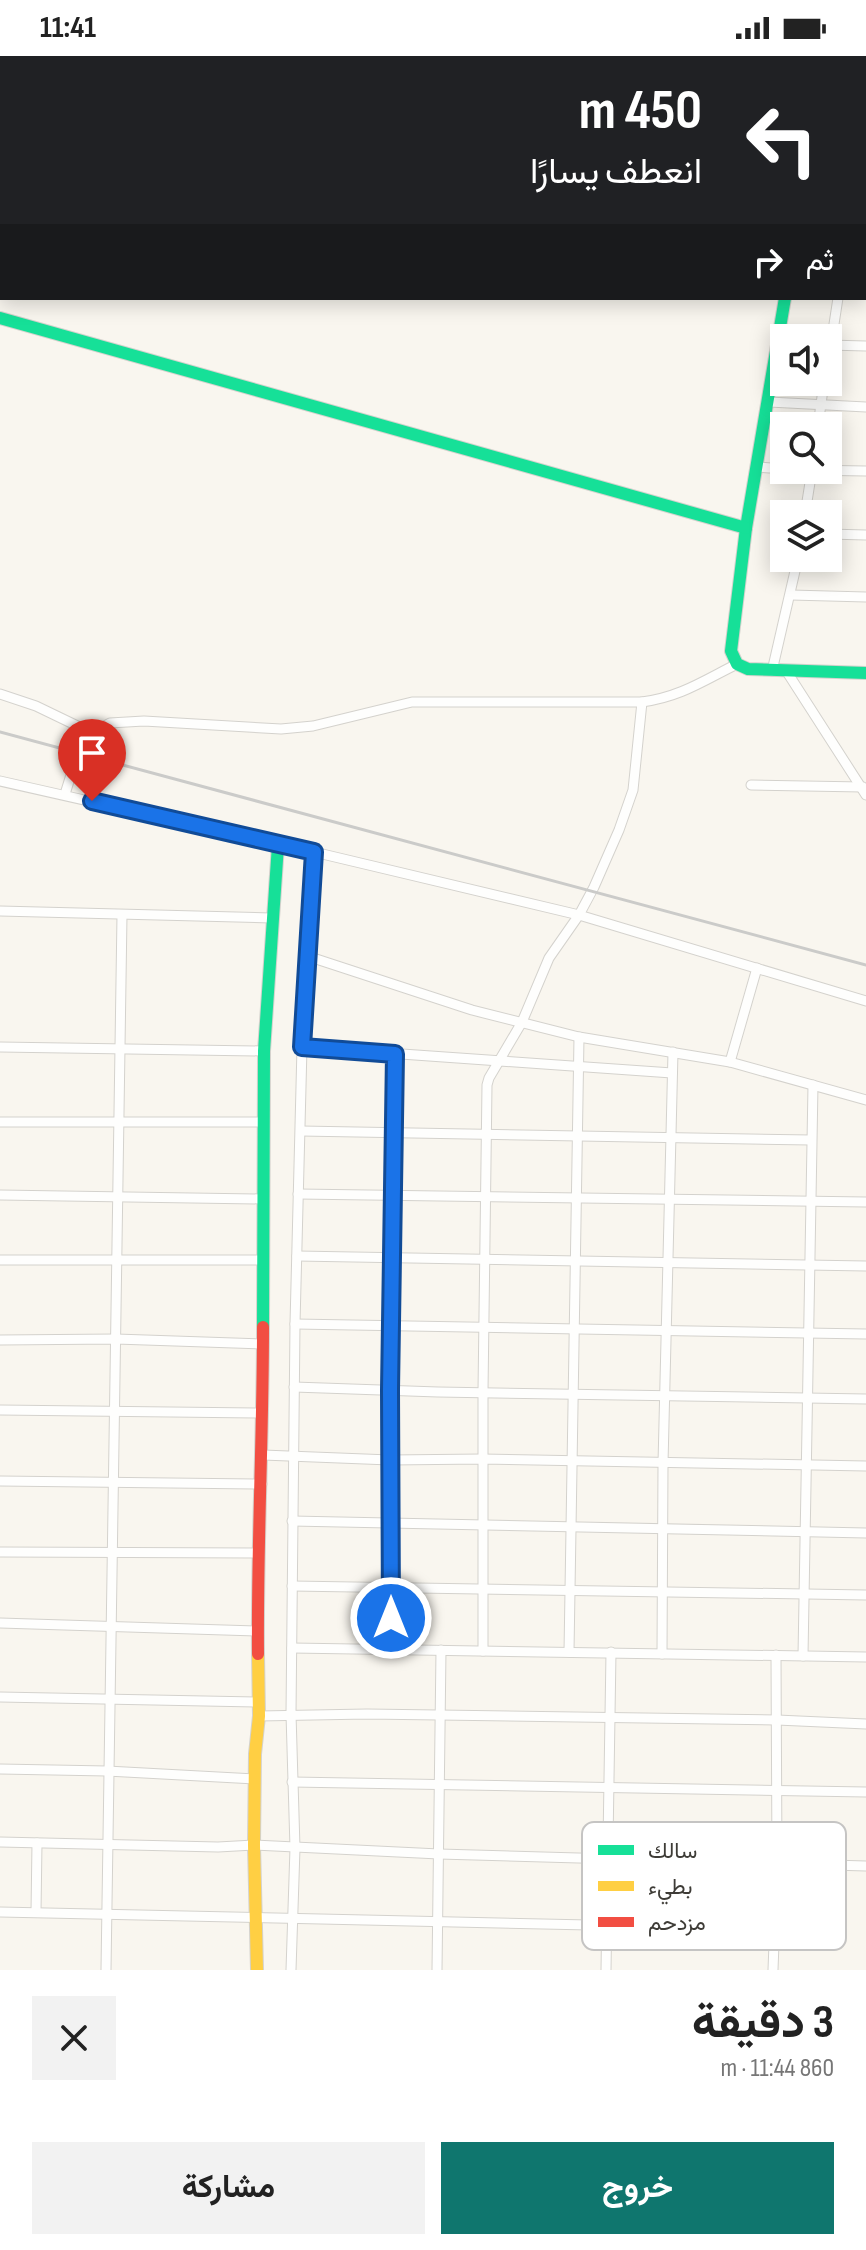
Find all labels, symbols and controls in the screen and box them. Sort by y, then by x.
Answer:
text: 11:41 [40,10,96,46]
text: 450 m [579,78,702,145]
icon: left [730,88,834,192]
text: انعطف يسارًا [530,151,702,194]
icon: right [746,240,790,284]
text: ثم [806,243,834,279]
map controls [770,324,842,572]
button: sound [770,324,842,396]
button: search [770,412,842,484]
button: layers [770,500,842,572]
pin [58,719,126,801]
icon: arrive [70,731,114,775]
position arrow [349,1576,433,1660]
legend [582,1822,846,1950]
text: سالك [648,1838,697,1865]
text: بطيء [648,1874,693,1905]
text: مزدحم [648,1910,706,1937]
text: 3 دقيقة [692,1994,834,2051]
button: close [32,1996,116,2080]
text: 860 m · 11:44 [720,2053,834,2084]
button: مشاركة [32,2142,425,2234]
button: خروج [441,2142,834,2234]

